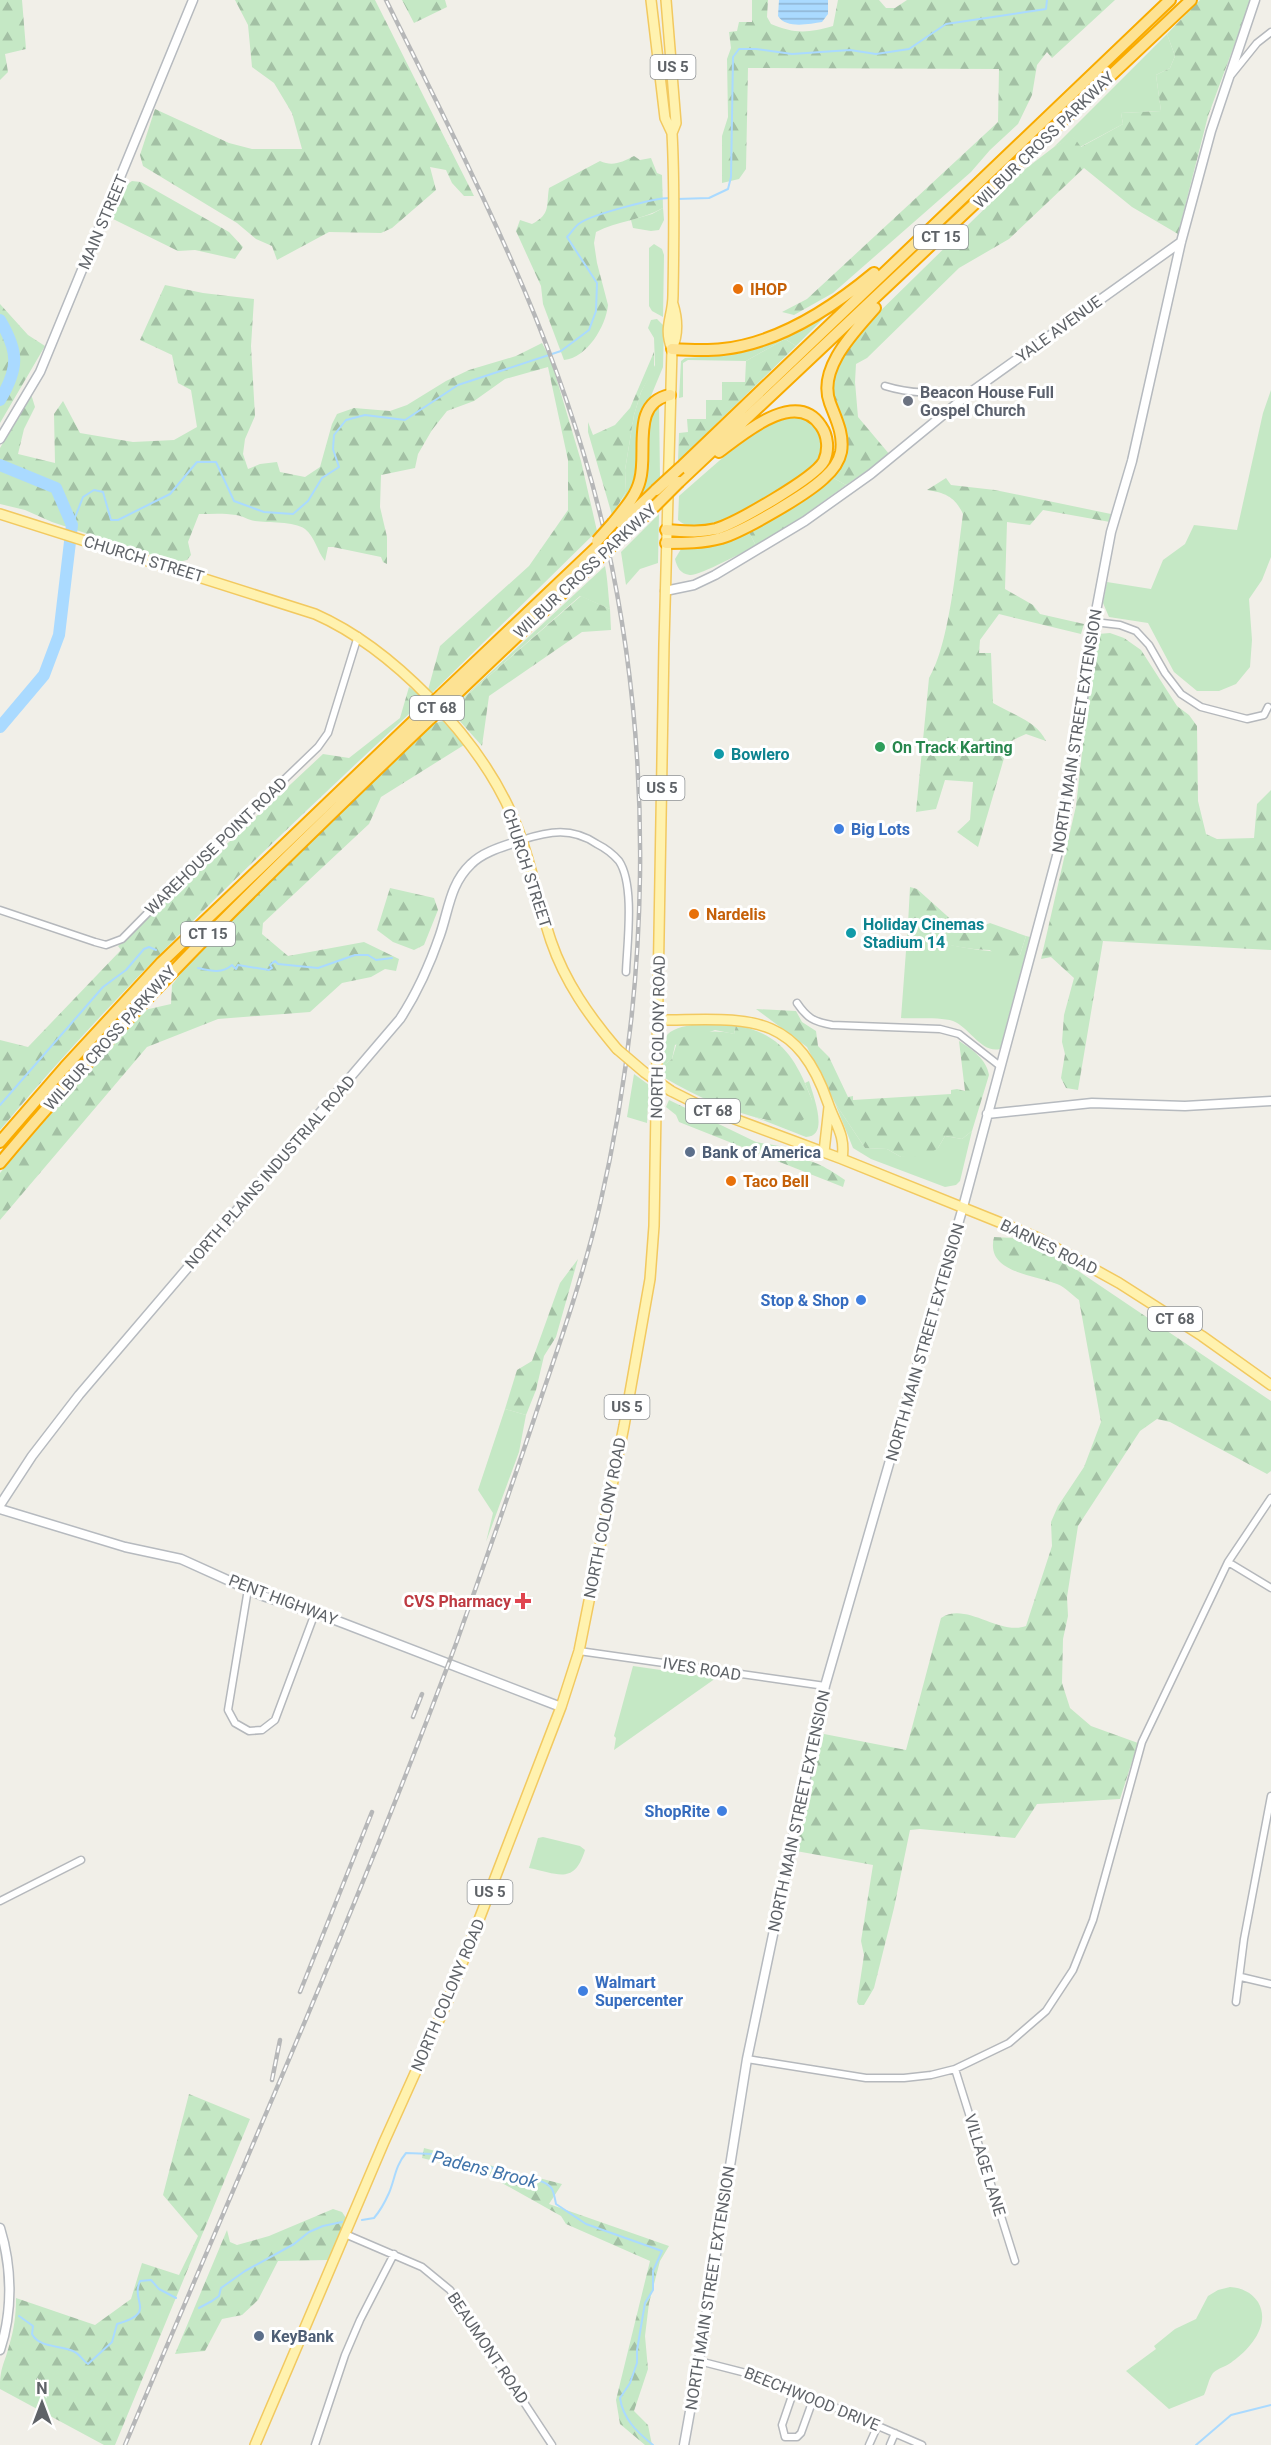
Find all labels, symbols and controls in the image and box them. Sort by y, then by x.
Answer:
road number: US 5 [650,55,696,79]
street label: WILBUR CROSS PARKWAY [970,68,1119,212]
street label: MAIN STREET [75,171,132,272]
road number: CT 15 [914,225,968,249]
place label: IHOP [750,280,787,299]
marker: IHOP [731,282,745,296]
street label: YALE AVENUE [1013,292,1105,366]
place label: Beacon House Full Gospel Church [920,383,1054,420]
marker: Beacon House Full Gospel Church [901,394,915,408]
street label: WILBUR CROSS PARKWAY [510,500,661,642]
street label: CHURCH STREET [82,532,207,586]
street label: NORTH MAIN STREET EXTENSION [1048,608,1106,854]
road number: CT 68 [410,696,464,720]
place label: On Track Karting [892,738,1013,757]
marker: On Track Karting [873,740,887,754]
place label: Bowlero [731,745,790,764]
marker: Bowlero [712,747,726,761]
street label: WAREHOUSE POINT ROAD [141,773,291,919]
road number: US 5 [640,776,684,800]
street label: CHURCH STREET [499,806,555,931]
place label: Big Lots [851,820,910,839]
marker: Big Lots [832,822,846,836]
place label: Nardelis [706,905,766,924]
marker: Nardelis [687,907,701,921]
place label: Holiday Cinemas Stadium 14 [863,915,984,952]
road number: CT 15 [181,922,235,946]
marker: Holiday Cinemas Stadium 14 [844,926,858,940]
street label: NORTH COLONY ROAD [647,955,669,1119]
street label: WILBUR CROSS PARKWAY [40,961,180,1114]
street label: NORTH PLAINS INDUSTRIAL ROAD [181,1071,359,1273]
road number: CT 68 [686,1099,740,1123]
place label: Bank of America [702,1143,821,1162]
marker: Bank of America [683,1145,697,1159]
place label: Taco Bell [743,1172,809,1191]
marker: Taco Bell [724,1174,738,1188]
street label: BARNES ROAD [997,1215,1101,1279]
street label: NORTH MAIN STREET EXTENSION [882,1221,968,1463]
place label: Stop & Shop [761,1291,849,1310]
marker: Stop & Shop [854,1293,868,1307]
road number: CT 68 [1148,1307,1202,1331]
road number: US 5 [604,1395,650,1419]
street label: NORTH COLONY ROAD [580,1436,630,1600]
street label: PENT HIGHWAY [226,1571,340,1630]
place label: CVS Pharmacy [404,1592,512,1611]
marker: CVS Pharmacy [516,1594,530,1608]
street label: IVES ROAD [662,1653,742,1685]
street label: NORTH MAIN STREET EXTENSION [764,1688,834,1934]
place label: ShopRite [645,1802,710,1821]
marker: ShopRite [715,1804,729,1818]
road number: US 5 [468,1880,512,1904]
street label: NORTH COLONY ROAD [407,1916,489,2074]
place label: Walmart Supercenter [595,1973,683,2010]
marker: Walmart Supercenter [576,1984,590,1998]
street label: VILLAGE LANE [960,2112,1010,2218]
water label: Padens Brook [430,2146,541,2193]
street label: NORTH MAIN STREET EXTENSION [681,2165,739,2411]
street label: BEAUMONT ROAD [444,2288,532,2408]
place label: KeyBank [271,2327,334,2346]
marker: KeyBank [252,2329,266,2343]
street label: BEECHWOOD DRIVE [741,2363,883,2435]
north arrow [12,2373,72,2433]
text: N [36,2379,48,2398]

